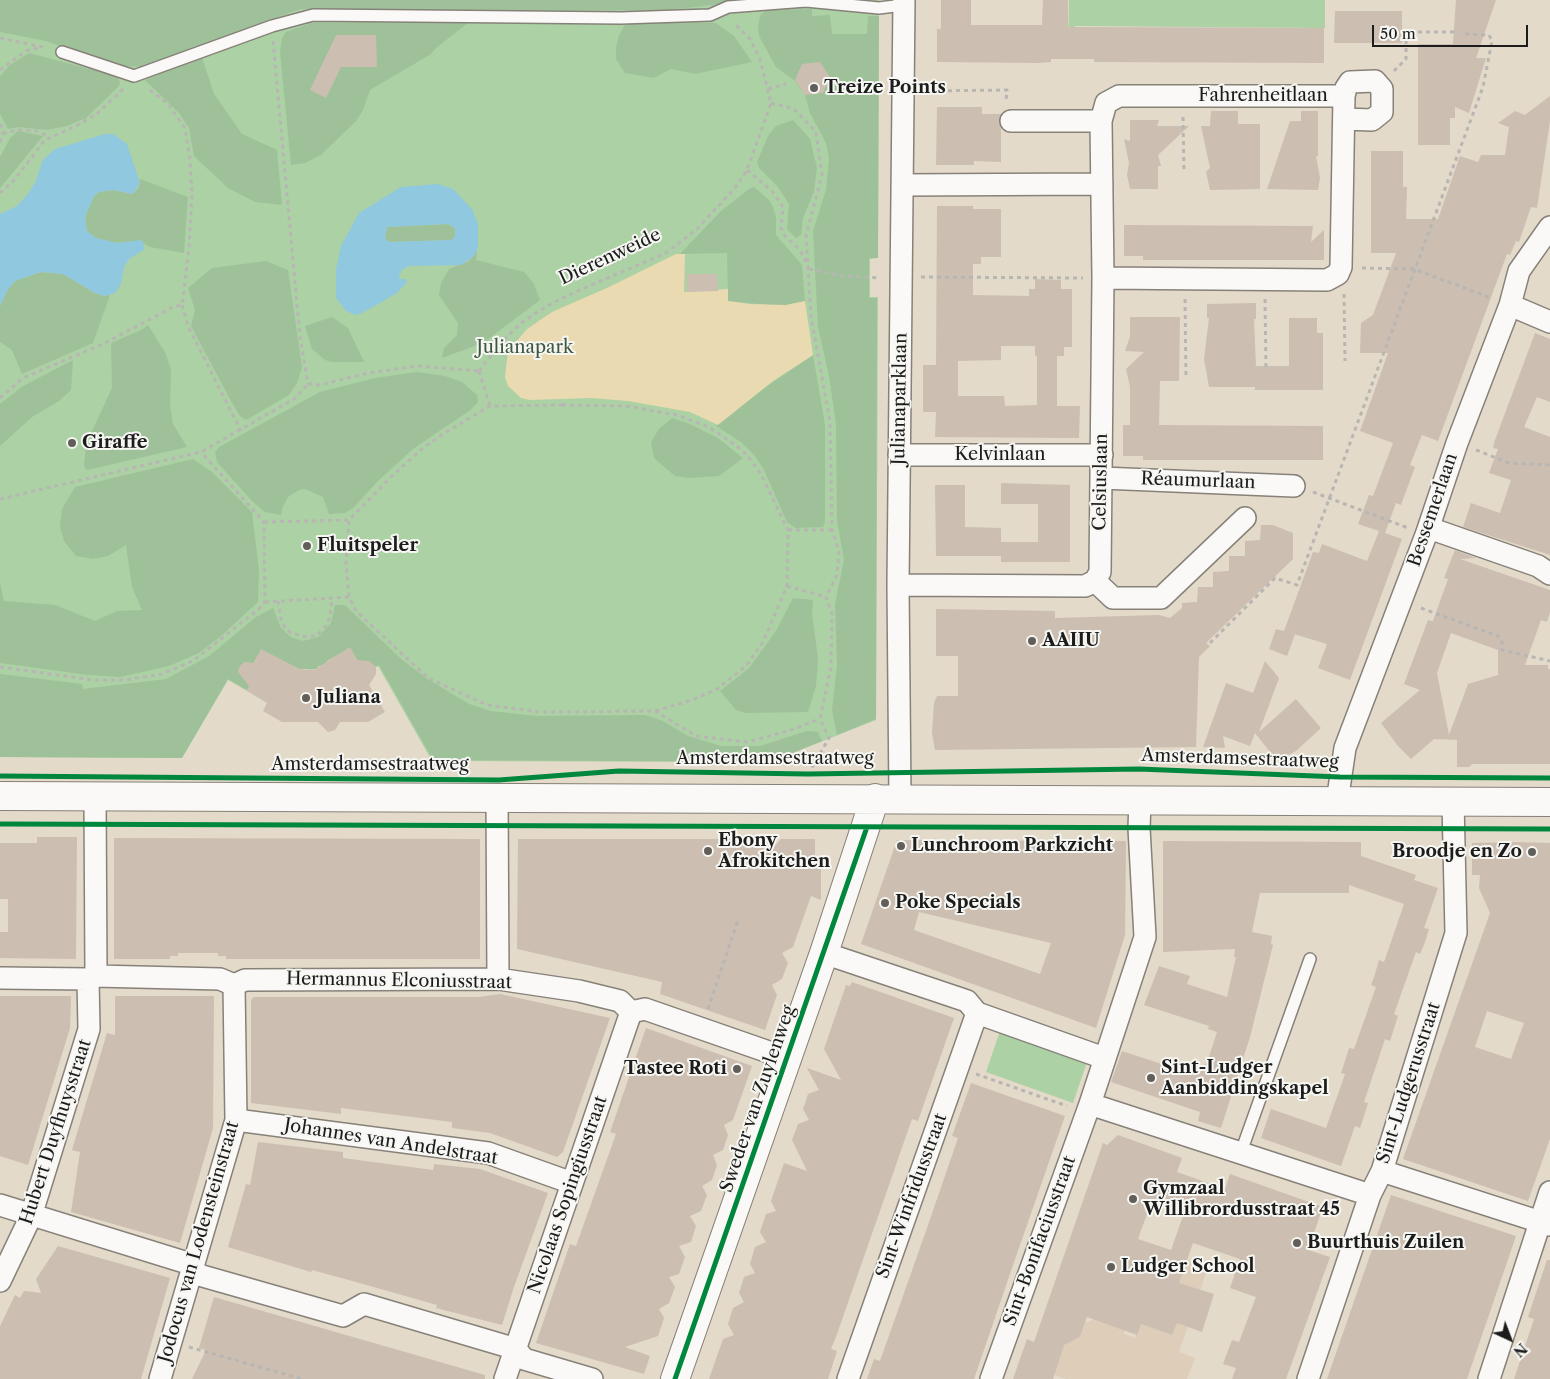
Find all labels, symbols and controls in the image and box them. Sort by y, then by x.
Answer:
scale bar [1375,15,1531,47]
text: 50 m [1380,24,1416,43]
place label: Treize Points [824,77,946,99]
marker: Treize Points [808,82,820,94]
street label: Fahrenheitlaan [1198,85,1328,107]
street label: Dierenweide [556,224,664,290]
street label: Julianaparklaan [888,333,912,465]
park label: Julianapark [477,337,573,359]
place label: Giraffe [82,432,148,454]
street label: Celsiuslaan [1089,433,1113,531]
marker: Giraffe [66,437,78,449]
street label: Kelvinlaan [955,444,1045,466]
street label: Bessemerlaan [1404,450,1462,570]
street label: Réaumurlaan [1140,468,1256,494]
place label: Fluitspeler [317,535,418,557]
marker: Fluitspeler [301,540,313,552]
place label: AAIIU [1042,630,1100,652]
marker: AAIIU [1026,635,1038,647]
place label: Juliana [316,687,381,709]
marker: Juliana [300,692,312,704]
street label: Amsterdamsestraatweg [1141,745,1339,773]
street label: Amsterdamsestraatweg [676,748,874,770]
street label: Amsterdamsestraatweg [271,754,469,776]
place label: Ebony Afrokitchen [718,830,830,872]
place label: Lunchroom Parkzicht [911,835,1113,857]
marker: Lunchroom Parkzicht [895,840,907,852]
place label: Broodje en Zo [1392,841,1522,863]
marker: Ebony Afrokitchen [702,845,714,857]
marker: Broodje en Zo [1526,846,1538,858]
place label: Poke Specials [895,892,1021,914]
marker: Poke Specials [879,897,891,909]
street label: Hermannus Elconiusstraat [286,968,512,994]
street label: Sint-Ludgerusstraat [1373,999,1445,1167]
street label: Sweder van Zuylenweg [716,1003,800,1195]
street label: Hubert Duyfhuysstraat [16,1036,96,1228]
place label: Sint-Ludger Aanbiddingskapel [1161,1057,1328,1100]
place label: Tastee Roti [624,1058,727,1080]
marker: Tastee Roti [731,1063,743,1075]
marker: Sint-Ludger Aanbiddingskapel [1145,1072,1157,1084]
street label: Nicolaas Sopingiusstraat [524,1093,612,1297]
street label: Sint-Winfridusstraat [872,1111,952,1281]
street label: Johannes van Andelstraat [283,1114,499,1170]
street label: Jodocus van Lodensteinstraat [154,1119,244,1365]
street label: Sint-Bonifaciusstraat [999,1153,1081,1329]
place label: Gymzaal Willibrordusstraat 45 [1143,1178,1340,1220]
marker: Gymzaal Willibrordusstraat 45 [1127,1193,1139,1205]
place label: Buurthuis Zuilen [1307,1232,1464,1254]
marker: Buurthuis Zuilen [1291,1237,1303,1249]
place label: Ludger School [1121,1256,1255,1278]
marker: Ludger School [1105,1261,1117,1273]
north arrow [1485,1314,1535,1364]
text: N [1510,1339,1531,1361]

